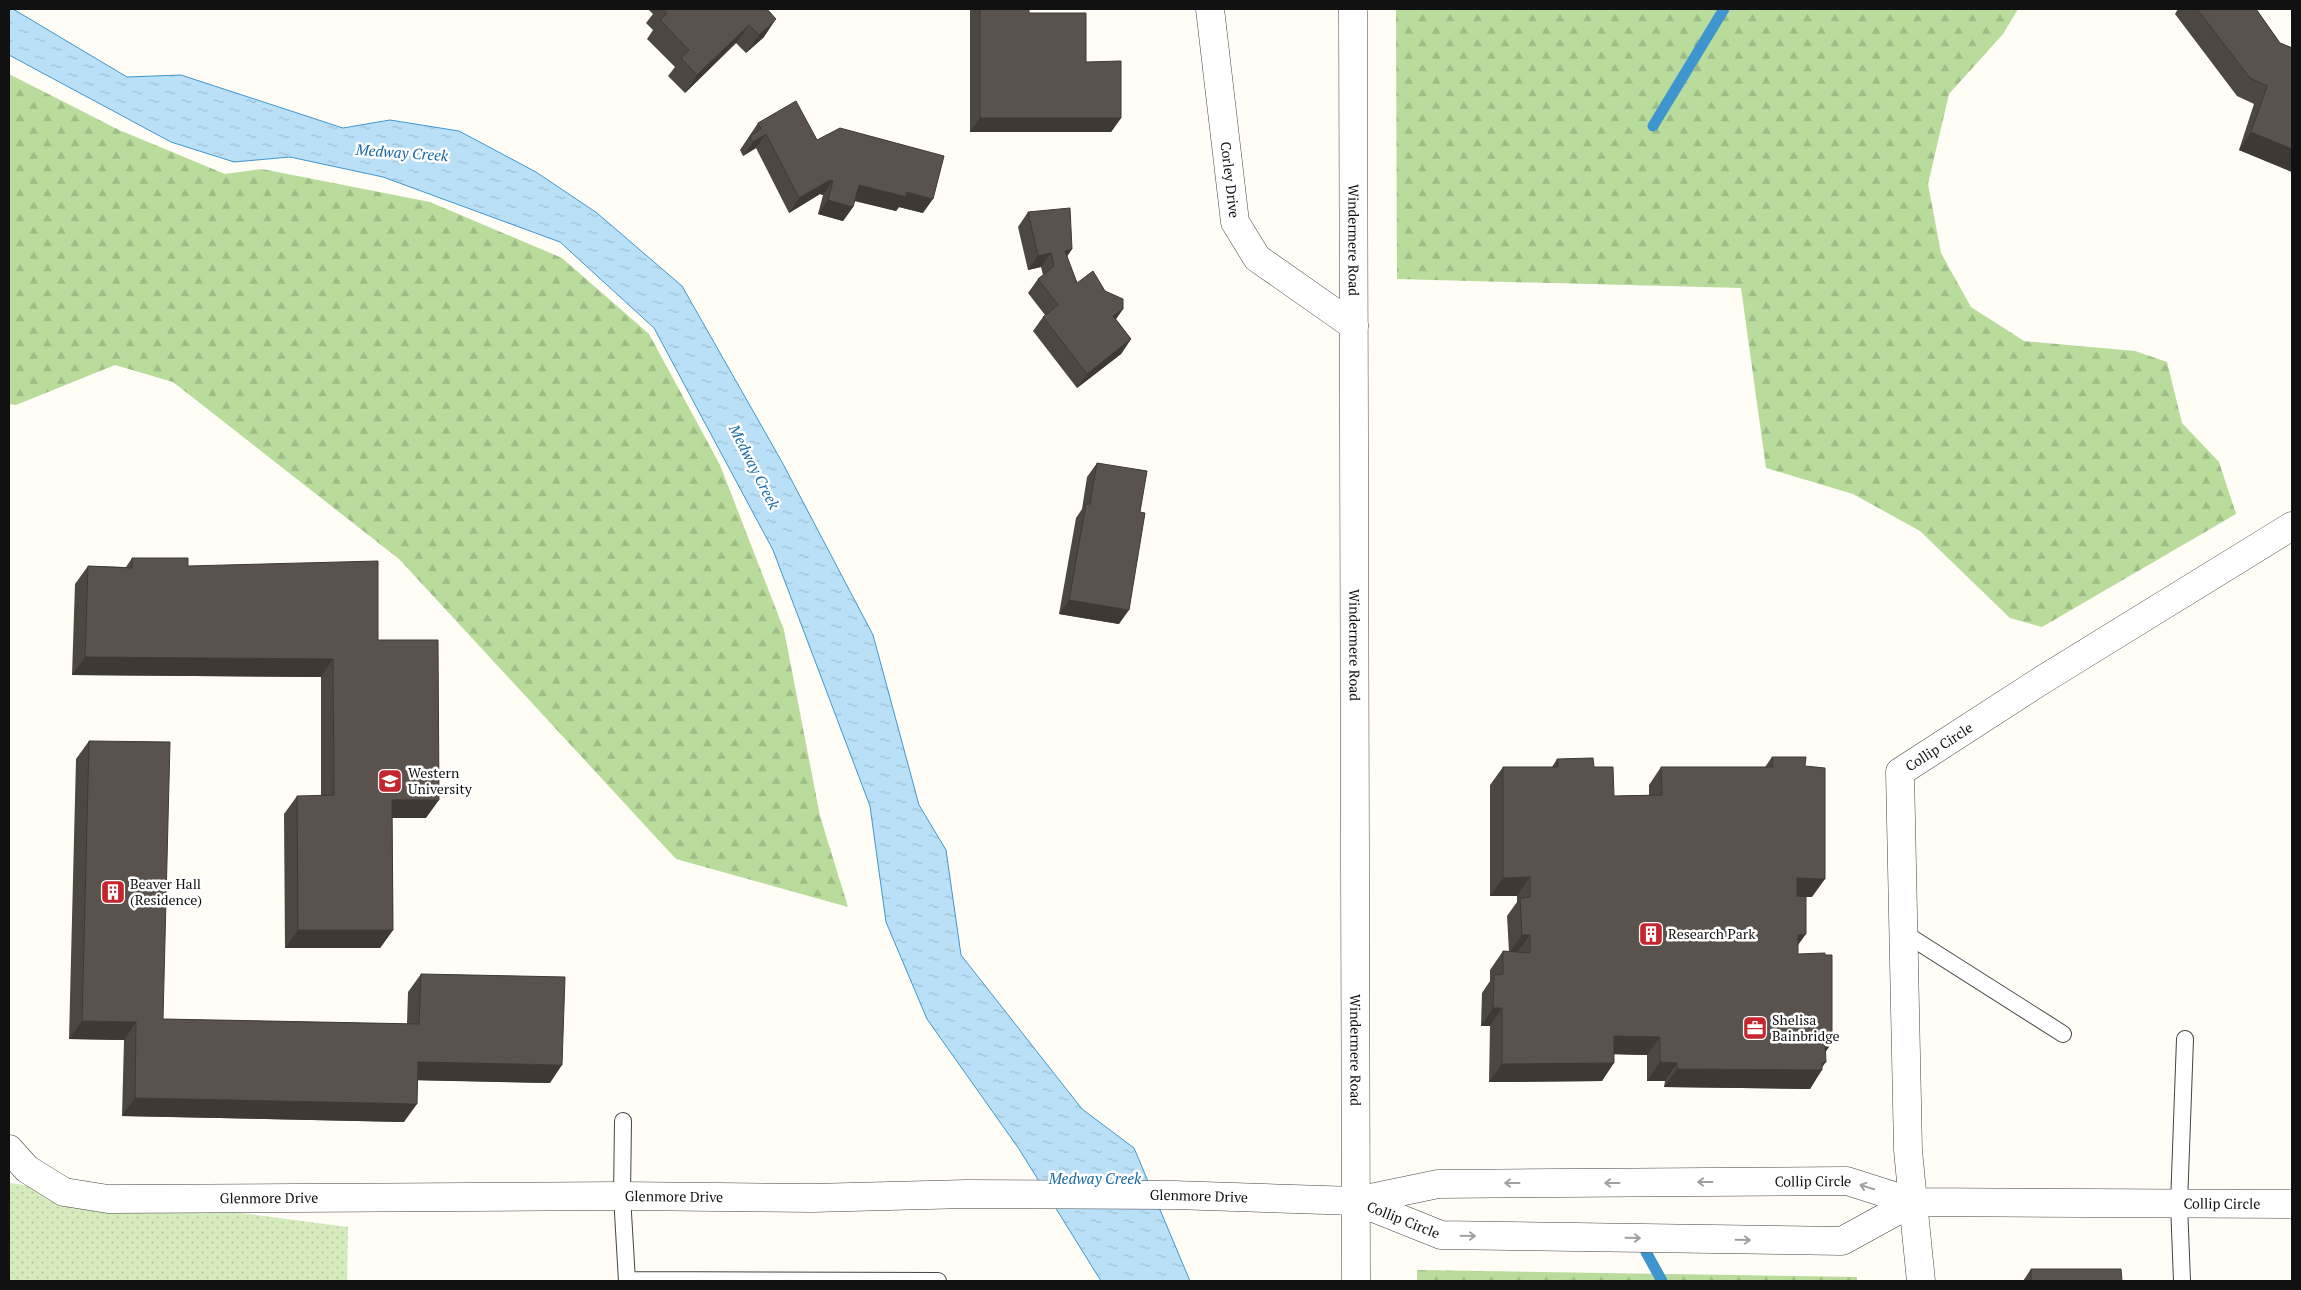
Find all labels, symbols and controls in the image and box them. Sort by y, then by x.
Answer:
water label: Medway Creek [354,139,450,165]
street label: Corley Drive [1217,141,1244,219]
street label: Windermere Road [1344,184,1364,296]
water label: Medway Creek [725,420,785,513]
street label: Windermere Road [1345,589,1365,701]
street label: Collip Circle [1901,718,1976,775]
place label: Western University [408,763,473,798]
school or university icon: Western University [377,768,403,794]
place label: Beaver Hall (Residence) [130,874,202,909]
building icon: Beaver Hall (Residence) [100,879,126,905]
building icon: Research Park [1638,921,1664,947]
place label: Research Park [1668,924,1756,943]
street label: Windermere Road [1346,994,1366,1106]
place label: Shelisa Bainbridge [1772,1010,1840,1045]
office icon: Shelisa Bainbridge [1742,1015,1768,1041]
water label: Medway Creek [1048,1168,1142,1188]
street label: Collip Circle [1775,1171,1854,1191]
one-way arrow [1697,1177,1714,1187]
one-way arrow [1505,1178,1521,1188]
one-way arrow [1604,1178,1620,1188]
one-way arrow [1859,1182,1875,1192]
street label: Glenmore Drive [1150,1185,1248,1206]
street label: Glenmore Drive [625,1186,723,1206]
street label: Glenmore Drive [220,1188,318,1207]
street label: Collip Circle [2183,1193,2260,1213]
street label: Collip Circle [1364,1196,1443,1243]
one-way arrow [1460,1231,1476,1240]
one-way arrow [1624,1233,1641,1243]
one-way arrow [1735,1235,1751,1244]

